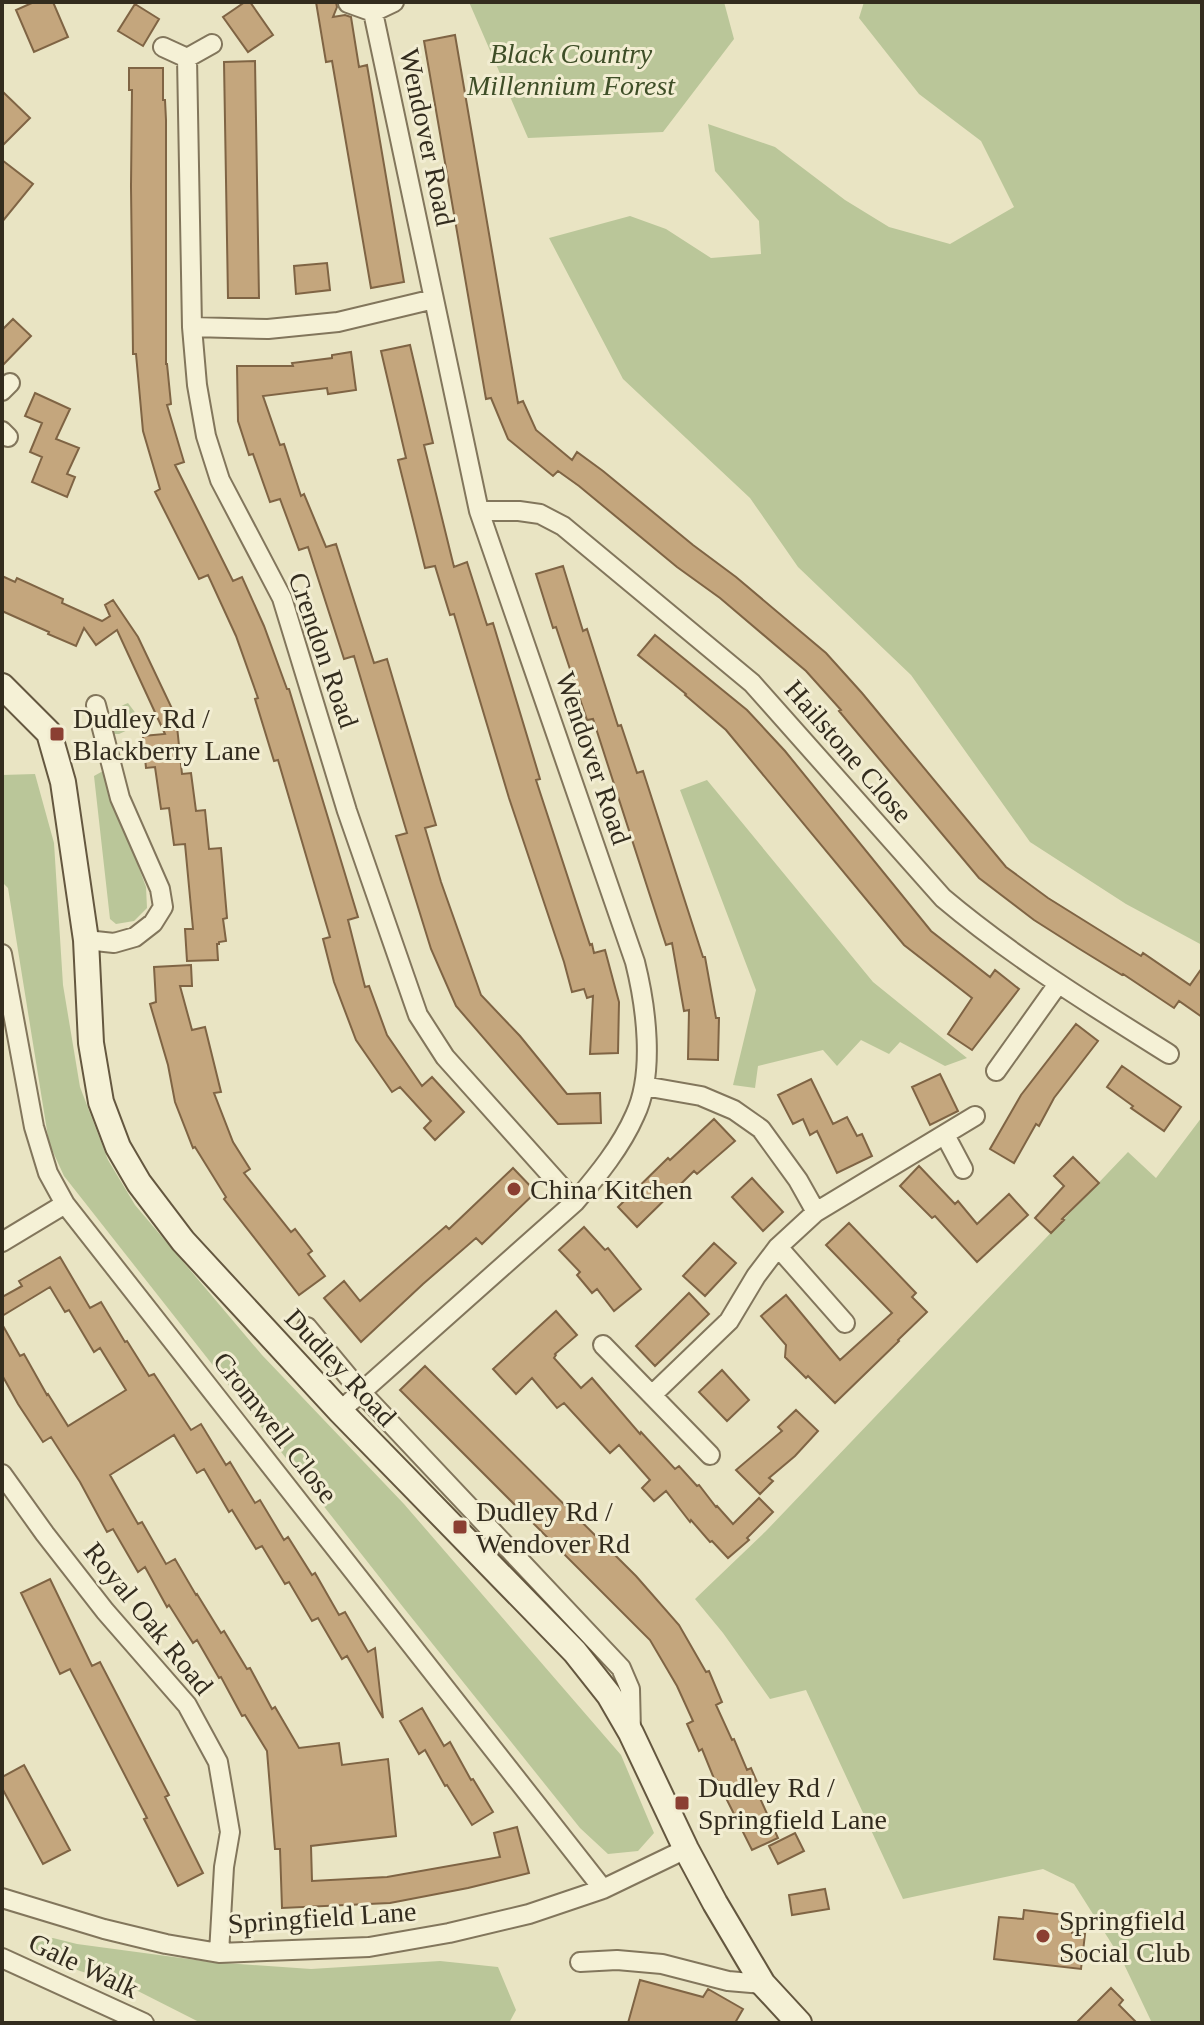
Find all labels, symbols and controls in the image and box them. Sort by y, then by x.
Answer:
park label: Black Country Millennium Forest [466,38,676,101]
street label: Wendover Road [394,46,461,229]
street label: Crendon Road [282,568,365,732]
street label: Wendover Road [549,668,638,849]
street label: Hailstone Close [779,674,919,829]
place label: Dudley Rd / Blackberry Lane [73,703,260,766]
marker: Dudley Rd / Blackberry Lane [48,725,66,743]
place label: China Kitchen [530,1174,693,1205]
marker: China Kitchen [505,1180,523,1198]
street label: Dudley Road [279,1302,403,1432]
street label: Cromwell Close [207,1346,344,1509]
place label: Dudley Rd / Wendover Rd [476,1496,630,1559]
marker: Dudley Rd / Wendover Rd [451,1518,469,1536]
street label: Royal Oak Road [78,1536,219,1701]
place label: Dudley Rd / Springfield Lane [698,1772,887,1835]
marker: Dudley Rd / Springfield Lane [673,1794,691,1812]
street label: Springfield Lane [227,1895,417,1940]
place label: Springfield Social Club [1059,1905,1190,1968]
street label: Gale Walk [24,1927,144,2004]
marker: Springfield Social Club [1034,1927,1052,1945]

